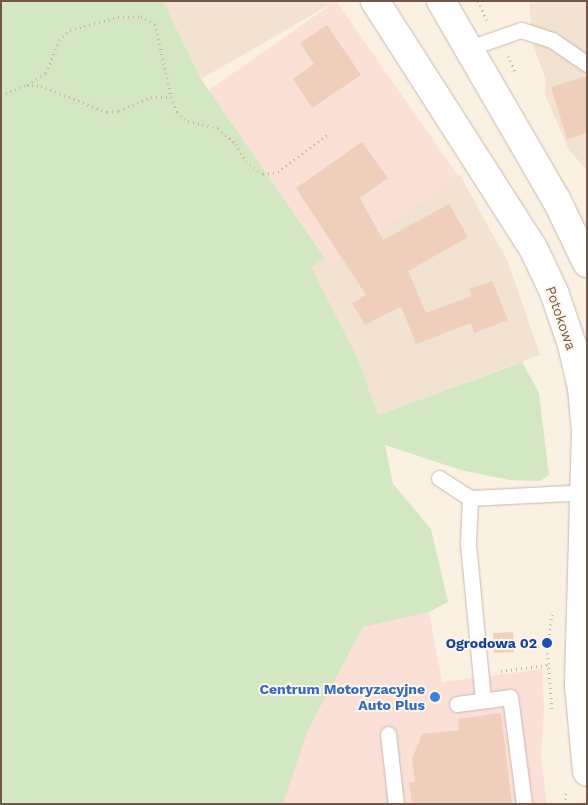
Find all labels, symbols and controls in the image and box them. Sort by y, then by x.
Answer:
street label: Potokowa [542,284,580,352]
place label: Ogrodowa 02 [446,635,537,651]
marker: Ogrodowa 02 [541,637,553,649]
place label: Centrum Motoryzacyjne Auto Plus [259,681,425,714]
marker: Centrum Motoryzacyjne Auto Plus [429,691,441,703]

